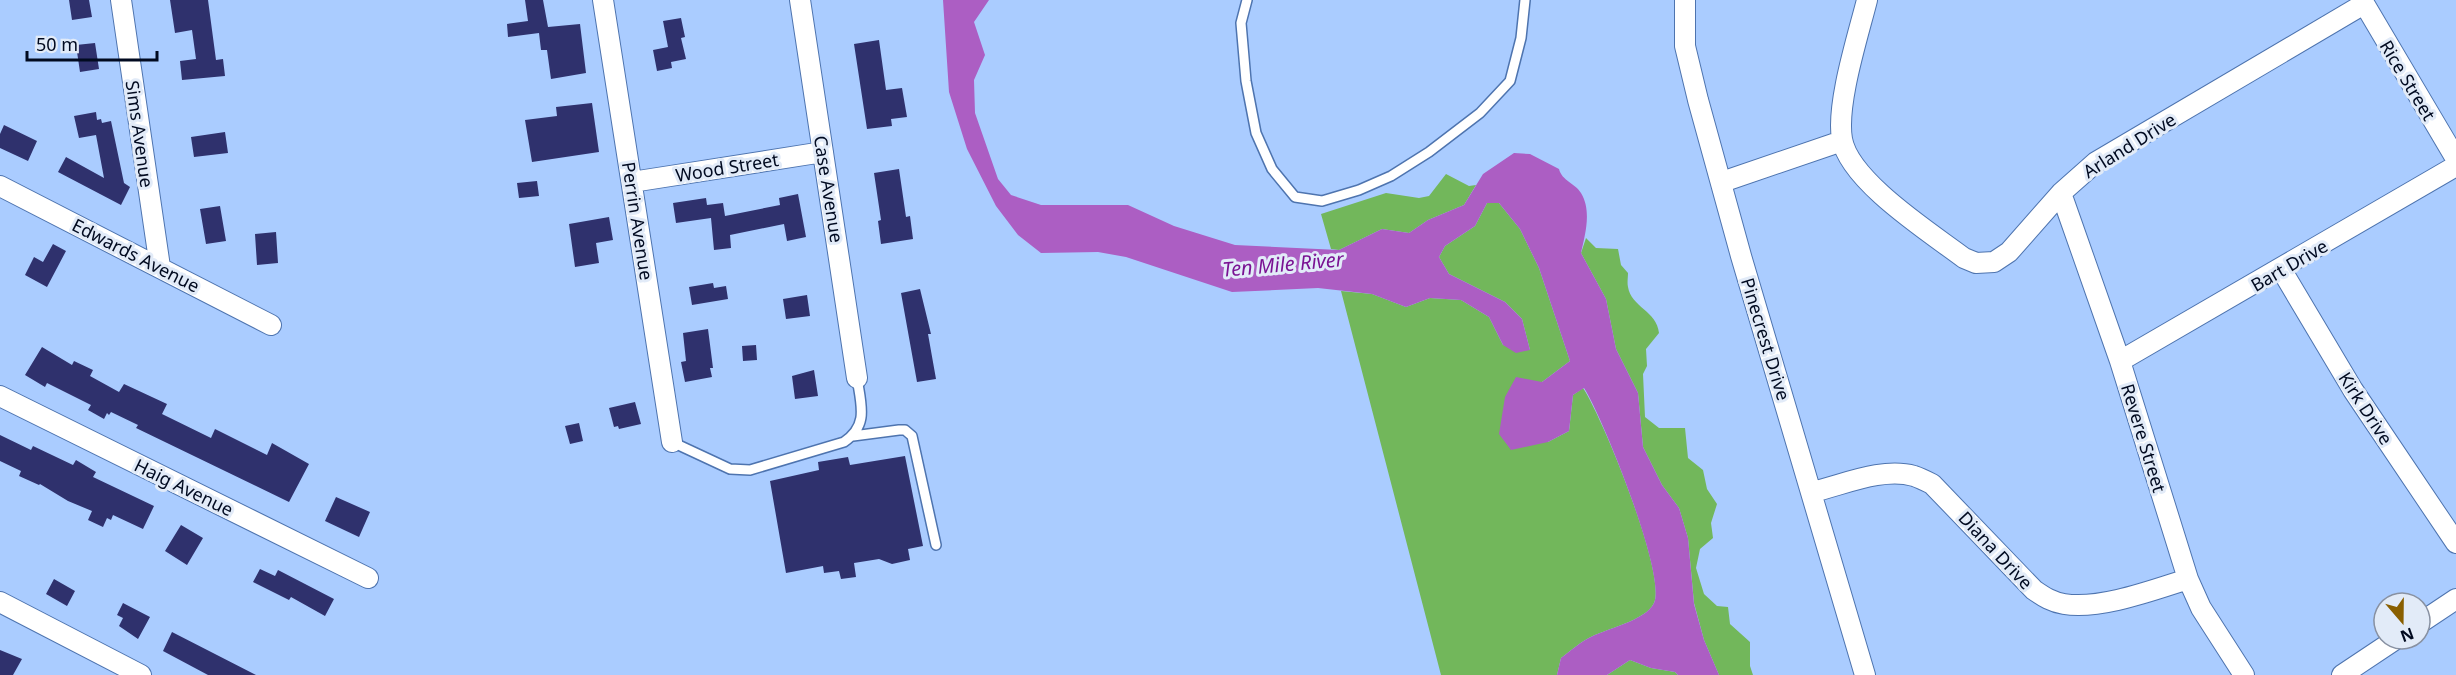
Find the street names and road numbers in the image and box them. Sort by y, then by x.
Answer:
street label: Rice Street [2375,35,2442,125]
street label: Sims Avenue [121,79,159,189]
street label: Arland Drive [2078,107,2180,183]
street label: Case Avenue [809,134,849,244]
street label: Wood Street [674,147,781,187]
street label: Perrin Avenue [617,160,659,282]
street label: Edwards Avenue [68,213,204,297]
street label: Bart Drive [2246,233,2332,297]
street label: Pinecrest Drive [1736,275,1796,403]
street label: Kirk Drive [2334,367,2398,449]
street label: Revere Street [2116,381,2172,496]
street label: Haig Avenue [131,453,237,521]
street label: Diana Drive [1954,506,2038,594]

